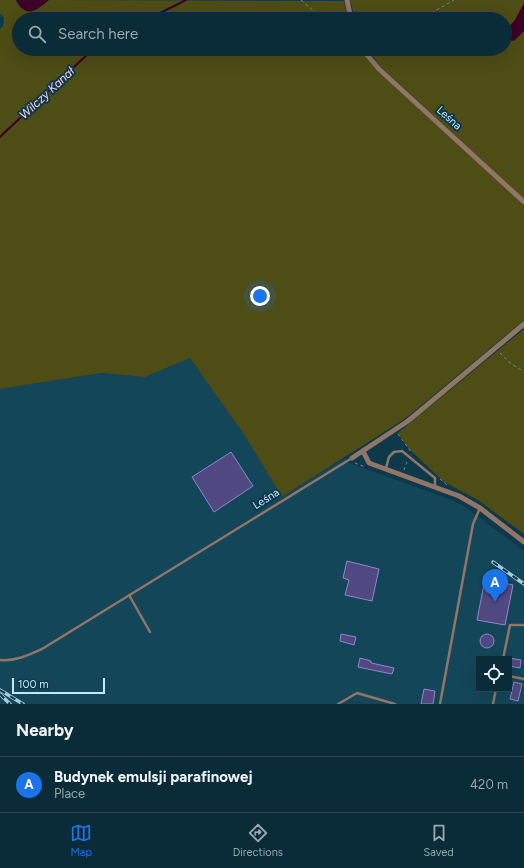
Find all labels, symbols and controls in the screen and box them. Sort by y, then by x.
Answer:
search box [12,12,512,56]
icon: search [26,23,48,45]
text: Search here [58,25,138,43]
water label: Wilczy Kanał [17,64,78,122]
street label: Leśna [434,104,464,132]
your location [250,286,270,306]
street label: Leśna [250,486,282,512]
pin: A [482,569,508,602]
map controls [476,656,512,692]
button: locate [476,656,512,692]
scale bar [12,676,105,695]
text: 100 m [18,678,49,691]
text: Nearby [16,720,74,740]
text: Budynek emulsji parafinowej [54,768,253,786]
text: A [24,777,34,792]
text: 420 m [470,777,508,792]
text: Place [54,786,85,801]
tab: Map [70,822,92,859]
tab: Directions [233,822,283,859]
tab: Saved [423,822,454,859]

